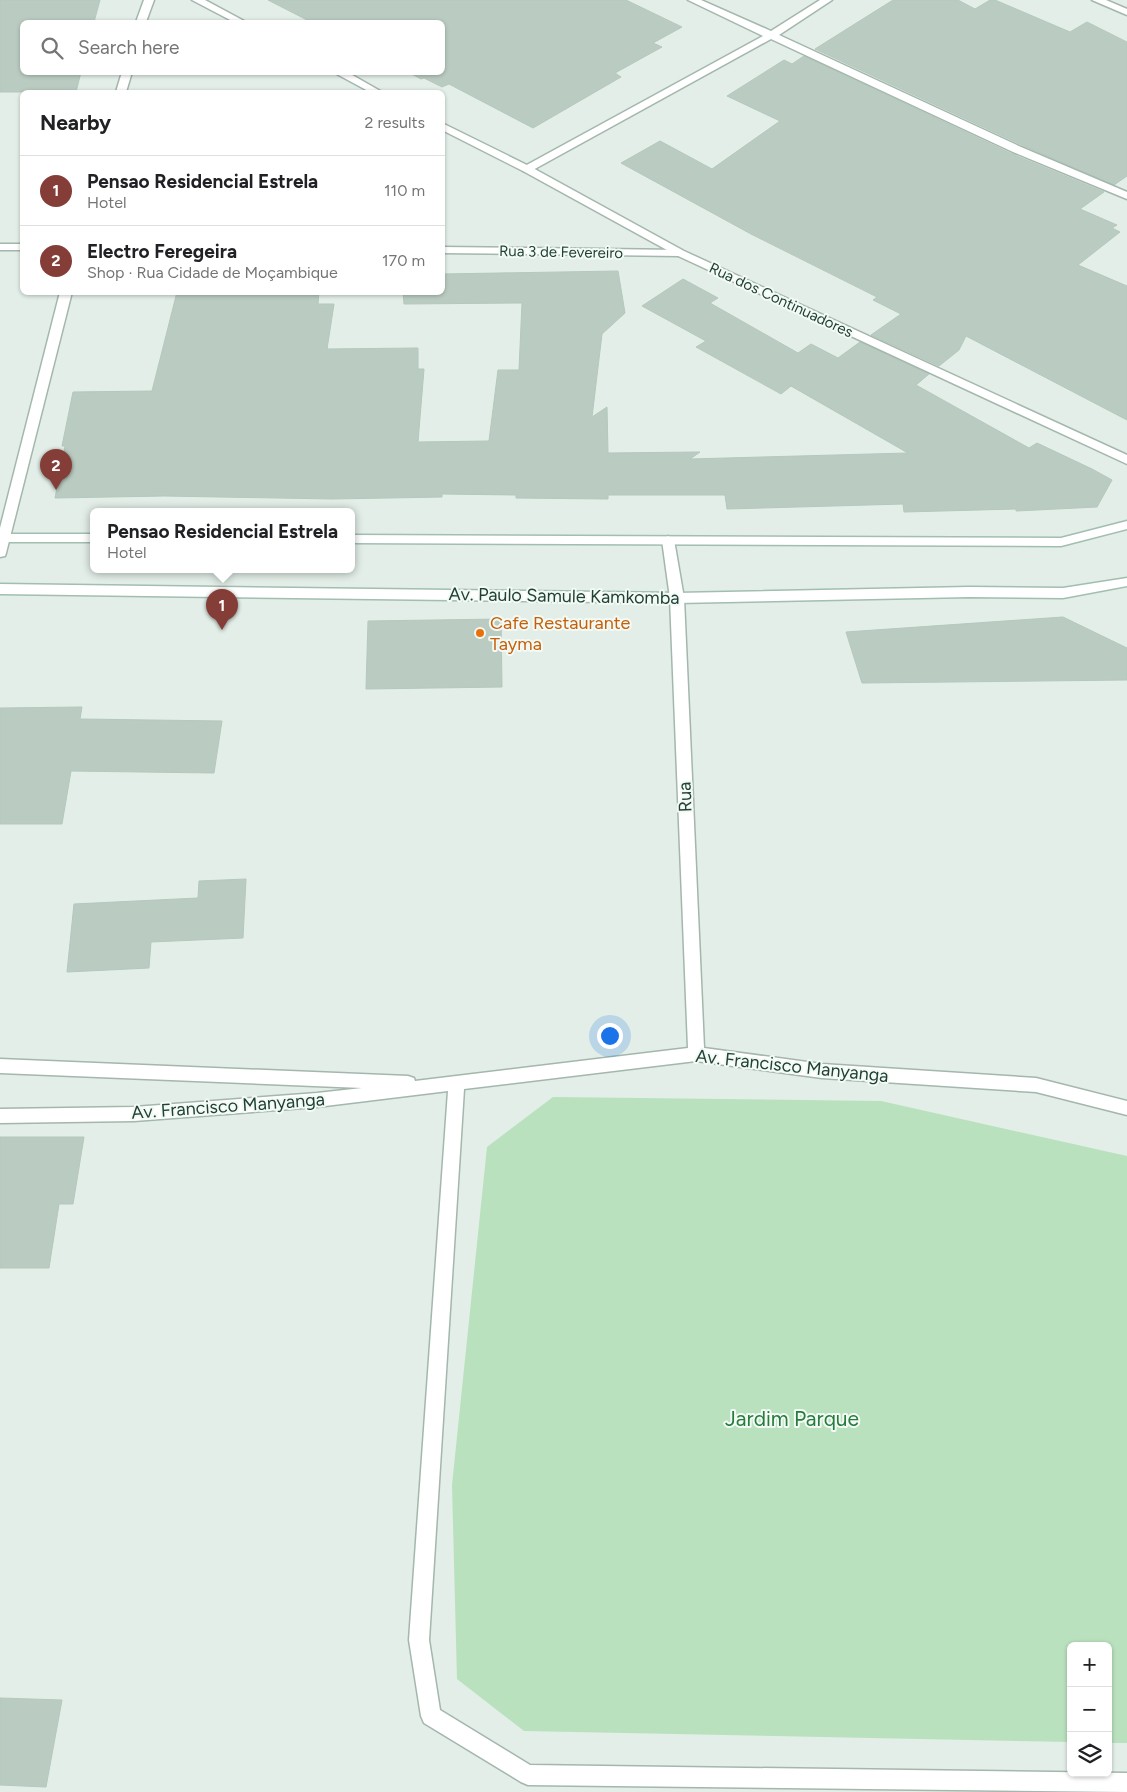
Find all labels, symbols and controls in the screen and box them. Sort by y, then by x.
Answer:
search box [20,20,445,75]
icon: search [38,34,66,62]
text: Search here [78,36,180,59]
text: Nearby [40,110,111,135]
text: 2 results [365,113,425,132]
text: Pensao Residencial Estrela [87,170,318,193]
text: 1 [53,181,59,200]
text: 110 m [384,181,425,200]
text: Hotel [87,193,127,212]
text: Electro Feregeira [87,240,237,263]
street label: Rua 3 de Fevereiro [499,242,623,262]
text: 2 [51,251,61,270]
text: 170 m [382,251,425,270]
street label: Rua dos Continuadores [706,259,856,341]
text: Shop · Rua Cidade de Moçambique [87,263,338,282]
pin: 2 [40,449,72,490]
popup [90,508,355,573]
text: Pensao Residencial Estrela [107,520,338,543]
text: Hotel [107,543,146,562]
street label: Av. Paulo Samule Kamkomba [448,583,680,609]
pin: 1 [206,589,238,630]
place label: Cafe Restaurante Tayma [490,612,631,655]
marker: Cafe Restaurante Tayma [474,627,486,639]
street label: Rua [673,781,697,813]
your location [597,1023,623,1049]
street label: Av. Francisco Manyanga [694,1045,890,1087]
street label: Av. Francisco Manyanga [131,1088,325,1124]
park label: Jardim Parque [725,1406,859,1431]
map controls [1067,1642,1112,1777]
button: + [1067,1642,1112,1687]
button: − [1067,1687,1112,1732]
button: layers [1067,1732,1112,1777]

